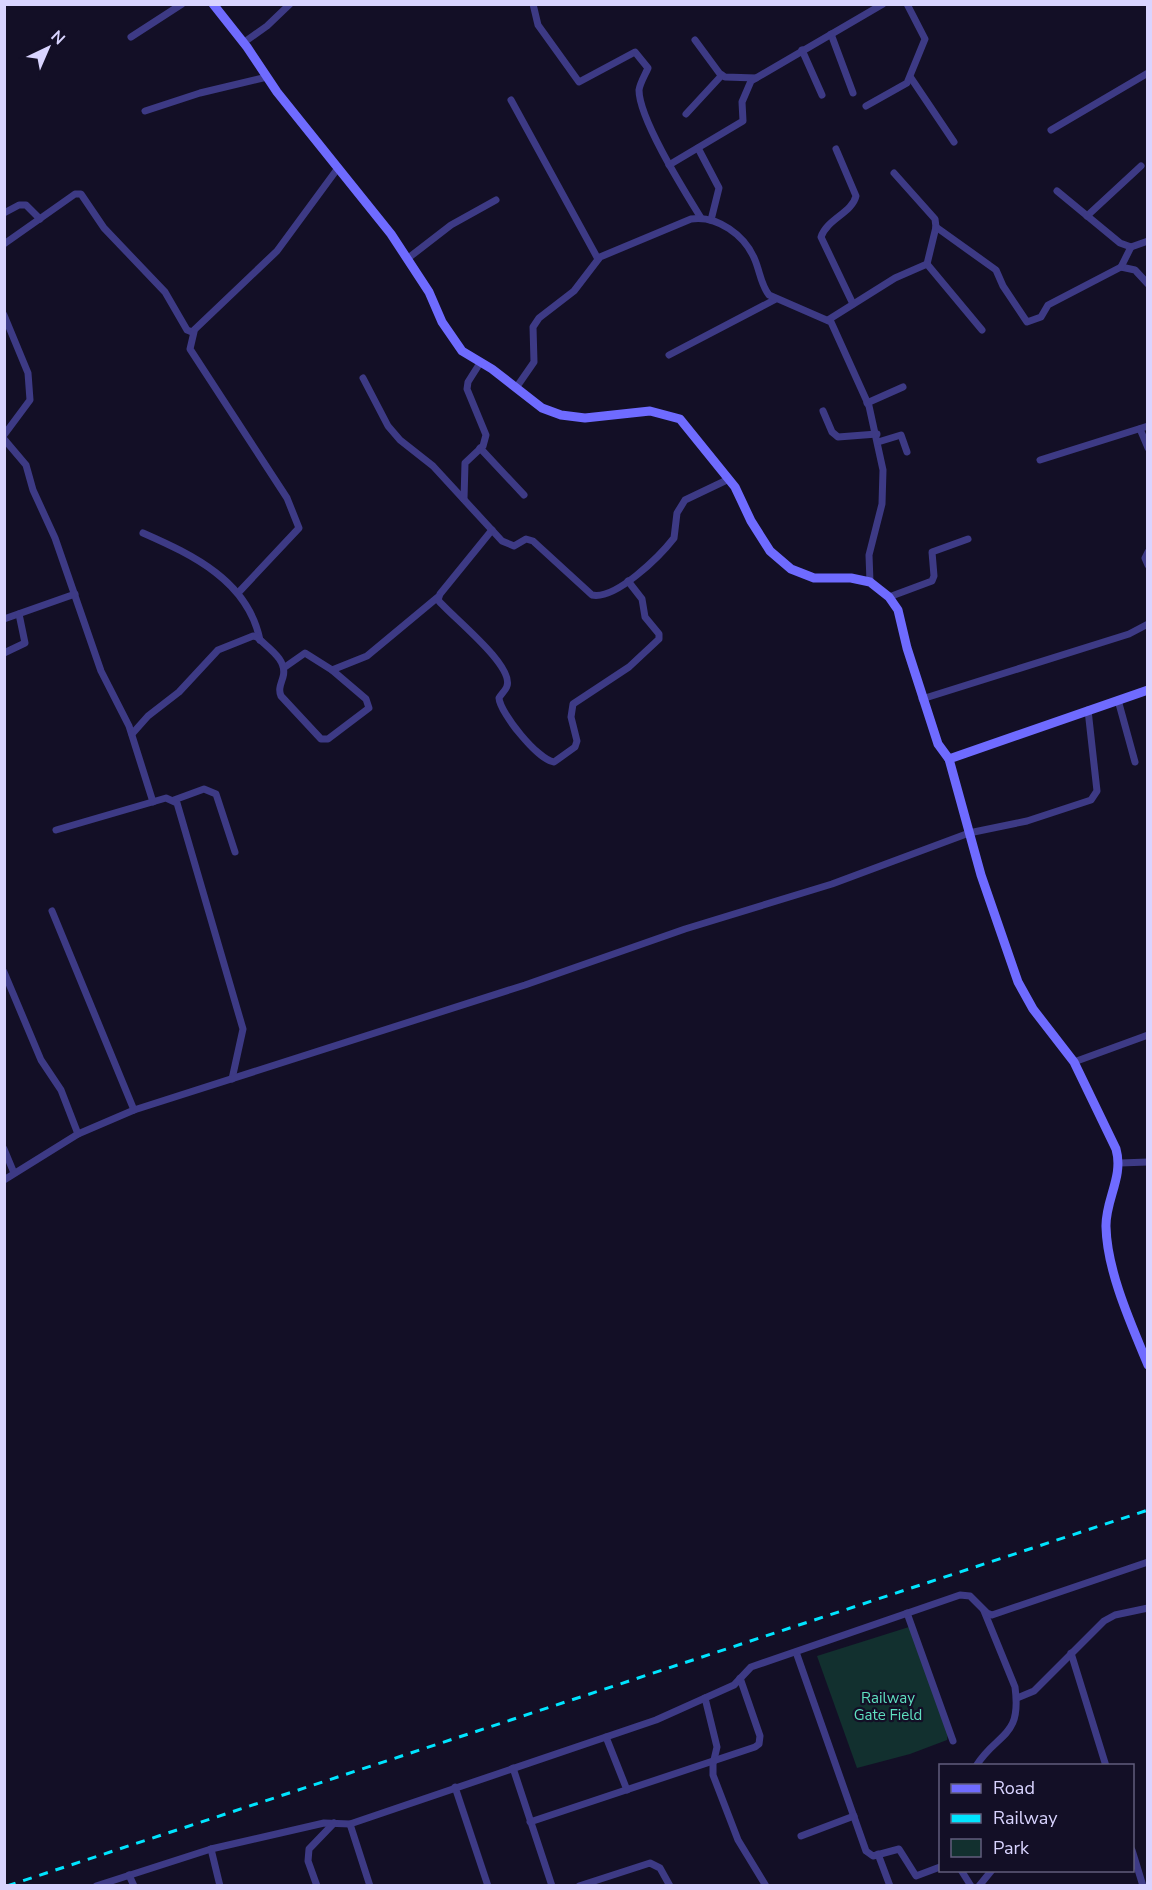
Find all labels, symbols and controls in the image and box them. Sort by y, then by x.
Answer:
north arrow [18,18,78,78]
text: N [46,26,70,50]
park label: Railway Gate Field [854,1688,922,1725]
legend [939,1764,1134,1872]
text: Road [993,1776,1035,1800]
text: Railway [993,1806,1058,1830]
text: Park [993,1836,1030,1860]

